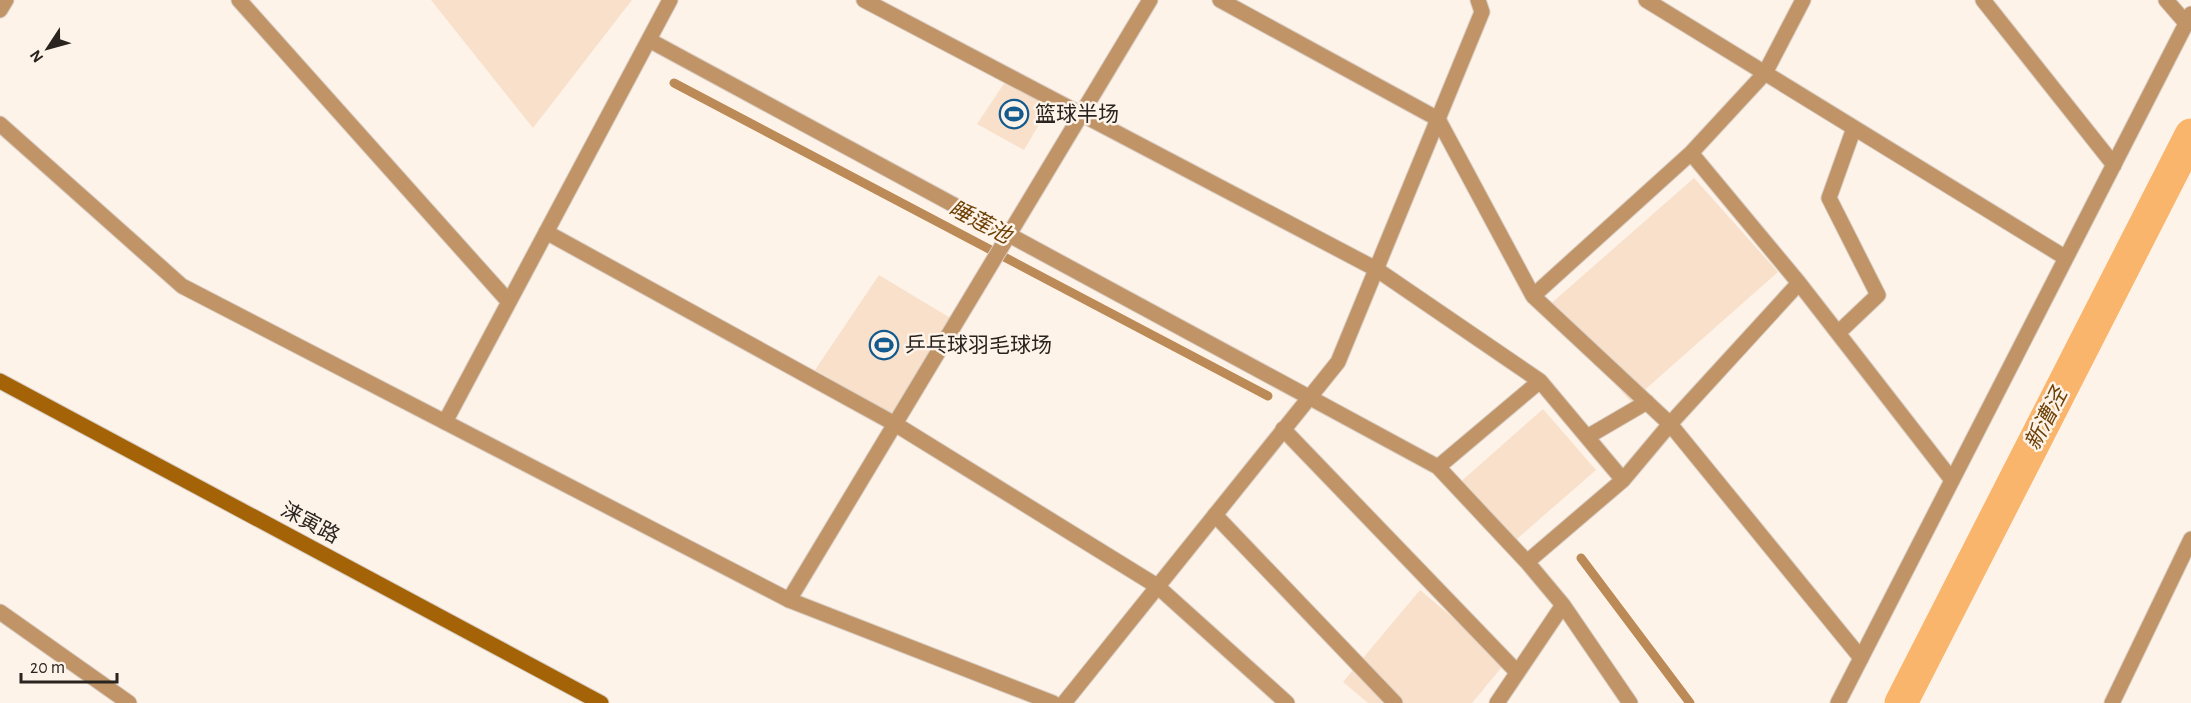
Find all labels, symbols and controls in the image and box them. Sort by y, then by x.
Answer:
north arrow [18,18,78,78]
text: N [27,47,46,65]
sports icon: 篮球半场 [998,98,1030,130]
place label: 篮球半场 [1035,103,1119,125]
water label: 睡莲池 [946,196,1017,248]
sports icon: 乒乓球羽毛球场 [868,329,900,361]
place label: 乒乓球羽毛球场 [905,334,1052,356]
water label: 新漕泾 [2020,382,2072,453]
street label: 涞寅路 [277,498,343,547]
scale bar [21,646,117,684]
text: 20 m [30,659,65,677]

